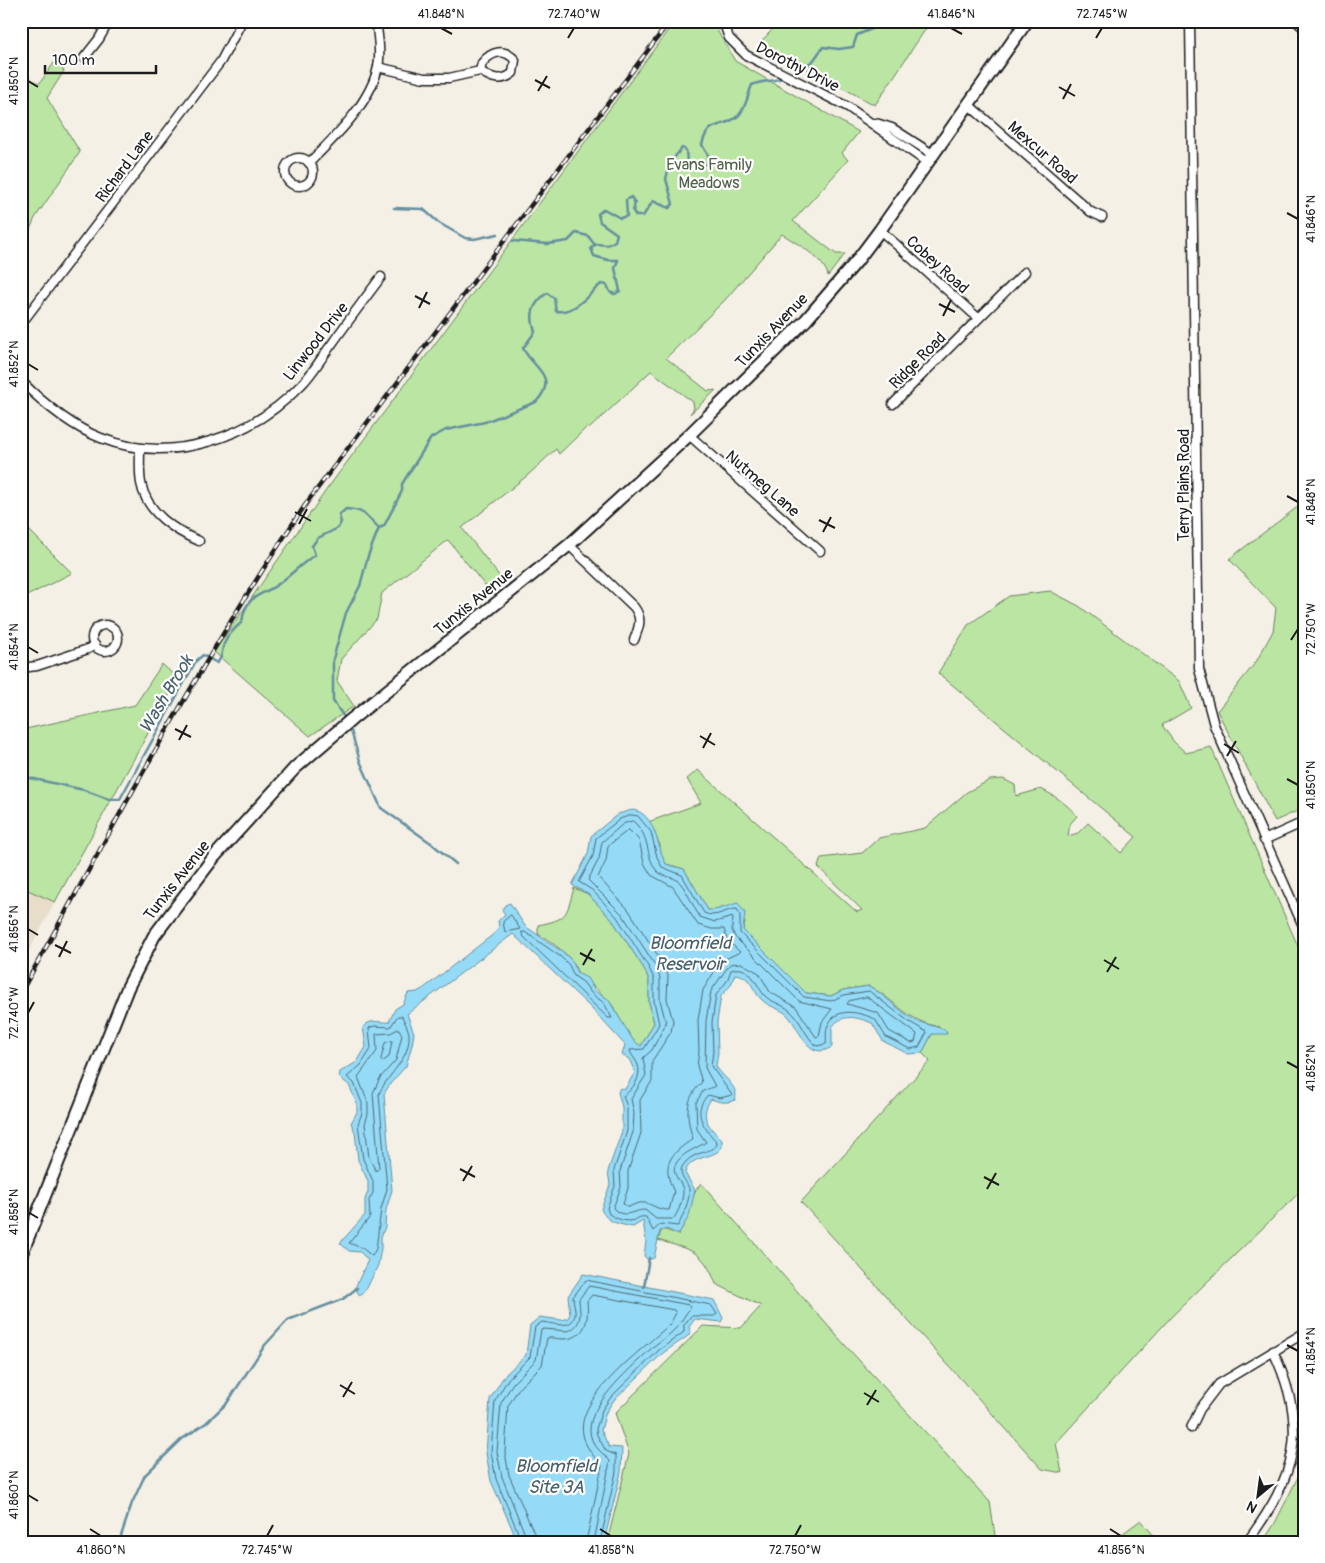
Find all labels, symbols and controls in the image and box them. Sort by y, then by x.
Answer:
text: 41.848°N [418,7,464,22]
text: 72.740°W [548,7,600,22]
text: 41.846°N [927,7,975,22]
text: 72.745°W [1076,7,1128,22]
street label: Dorothy Drive [752,37,843,97]
scale bar [45,42,156,74]
text: 100 m [52,51,95,70]
text: 41.850°N [7,57,22,105]
street label: Mexcur Road [1003,117,1081,188]
street label: Richard Lane [91,127,158,206]
park label: Evans Family Meadows [666,155,752,193]
text: 41.846°N [1304,195,1319,243]
street label: Cobey Road [902,231,973,298]
street label: Tunxis Avenue [731,289,812,372]
street label: Linwood Drive [279,298,353,385]
street label: Ridge Road [885,328,950,393]
text: 41.852°N [7,341,22,387]
street label: Terry Plains Road [1174,429,1194,541]
street label: Nutmeg Lane [721,446,804,522]
text: 41.848°N [1304,479,1319,525]
street label: Tunxis Avenue [430,564,517,640]
text: 72.750°W [1304,603,1319,655]
text: 41.854°N [7,623,22,671]
water label: Wash Brook [134,650,200,738]
text: 41.850°N [1304,761,1319,809]
street label: Tunxis Avenue [139,836,214,925]
text: 41.856°N [7,905,22,953]
water label: Bloomfield Reservoir [649,932,733,976]
text: 72.740°W [7,987,22,1039]
text: 41.852°N [1304,1045,1319,1091]
text: 41.858°N [7,1189,22,1235]
text: 41.854°N [1304,1327,1319,1375]
water label: Bloomfield Site 3A [515,1455,599,1499]
north arrow [1232,1470,1282,1520]
text: 41.860°N [7,1471,22,1519]
text: N [1244,1497,1260,1517]
text: 41.860°N [77,1543,125,1558]
text: 72.745°W [241,1543,293,1558]
text: 41.858°N [588,1543,634,1558]
text: 72.750°W [769,1543,821,1558]
text: 41.856°N [1097,1543,1145,1558]

